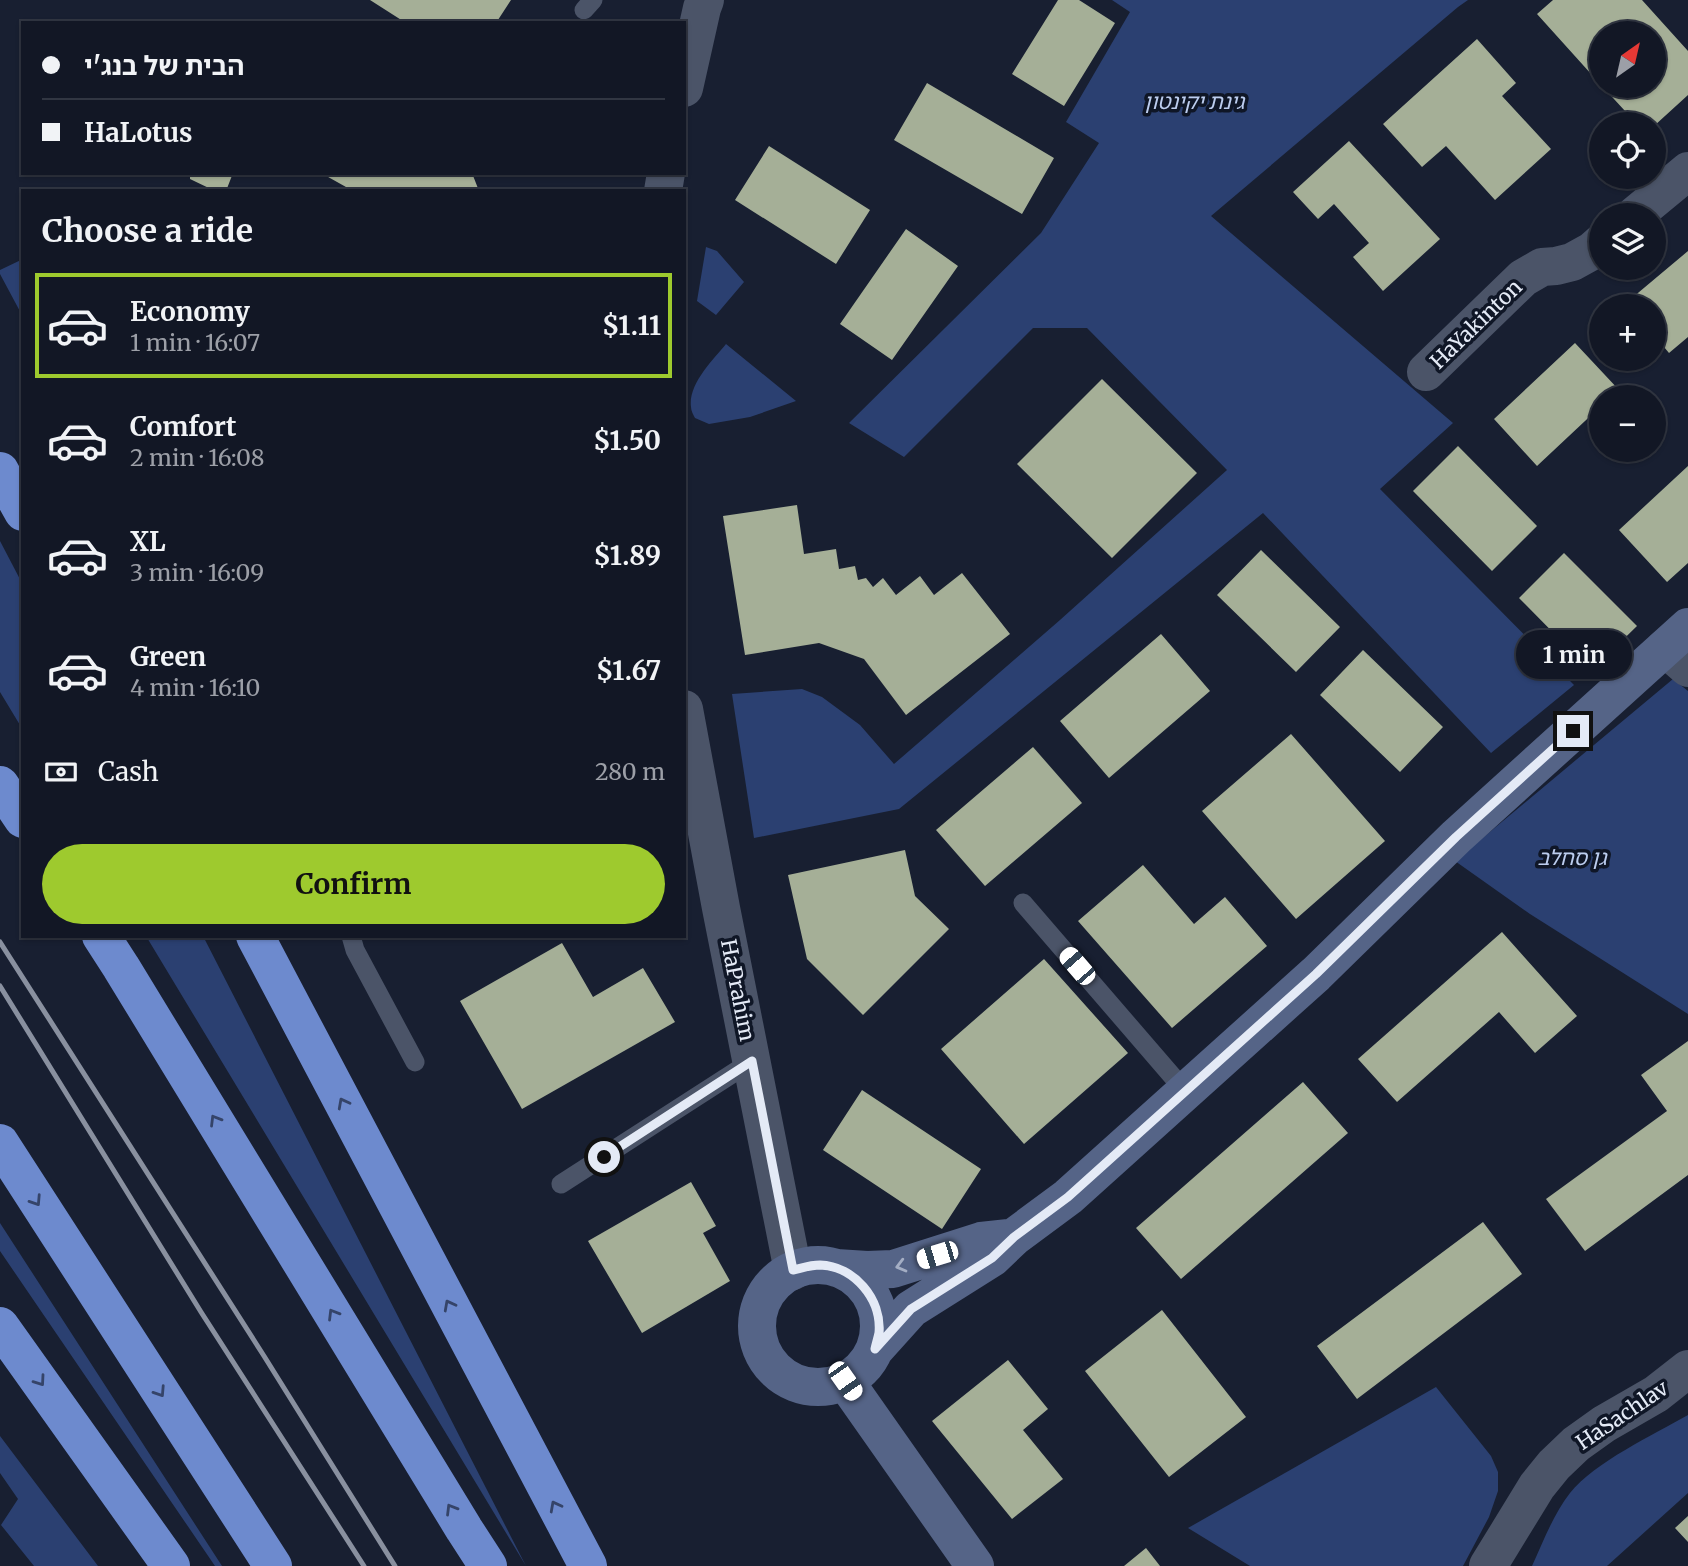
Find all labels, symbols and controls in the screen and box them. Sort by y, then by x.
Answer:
north arrow [1589,21,1666,98]
map controls [1589,21,1666,462]
text: הבית של בנג'י [84,49,244,82]
park label: גינת יקינטון [1144,88,1246,115]
button: locate [1589,112,1666,189]
text: HaLotus [84,116,192,149]
button: layers [1589,203,1666,280]
text: Choose a ride [42,211,253,251]
street label: HaYakinton [1424,273,1528,375]
icon: car [46,294,109,357]
button: + [1589,294,1666,371]
text: Economy [130,295,250,328]
text: $1.11 [602,309,661,342]
text: 1 min · 16:07 [130,328,260,357]
button: − [1589,385,1666,462]
icon: car [46,409,109,472]
text: Comfort [130,410,236,443]
text: $1.50 [593,424,661,457]
text: 2 min · 16:08 [130,443,265,472]
icon: car [46,524,109,587]
text: XL [130,525,166,558]
text: $1.89 [593,539,661,572]
text: 3 min · 16:09 [130,558,264,587]
callout: 1 min [1515,630,1631,678]
icon: car [46,639,109,702]
text: Green [130,640,206,673]
text: 1 min [1543,640,1605,669]
text: $1.67 [596,654,661,687]
text: 4 min · 16:10 [130,673,260,702]
route end [1557,715,1589,747]
icon: cash [42,753,80,791]
text: Cash [98,755,159,788]
text: 280 m [595,757,665,786]
button: Confirm [42,844,665,924]
park label: גן סחלב [1538,844,1609,871]
street label: HaPrahim [715,937,761,1043]
car [1056,943,1099,989]
one-way arrow [338,1098,352,1110]
one-way arrow [210,1114,223,1127]
route start [588,1141,620,1173]
one-way arrow [28,1193,41,1206]
car [914,1239,961,1271]
one-way arrow [895,1258,907,1272]
one-way arrow [444,1300,457,1312]
one-way arrow [329,1309,342,1322]
car [825,1358,866,1404]
one-way arrow [31,1373,44,1386]
street label: HaSachlav [1571,1374,1674,1456]
one-way arrow [152,1384,165,1397]
one-way arrow [550,1501,564,1513]
one-way arrow [447,1503,460,1516]

